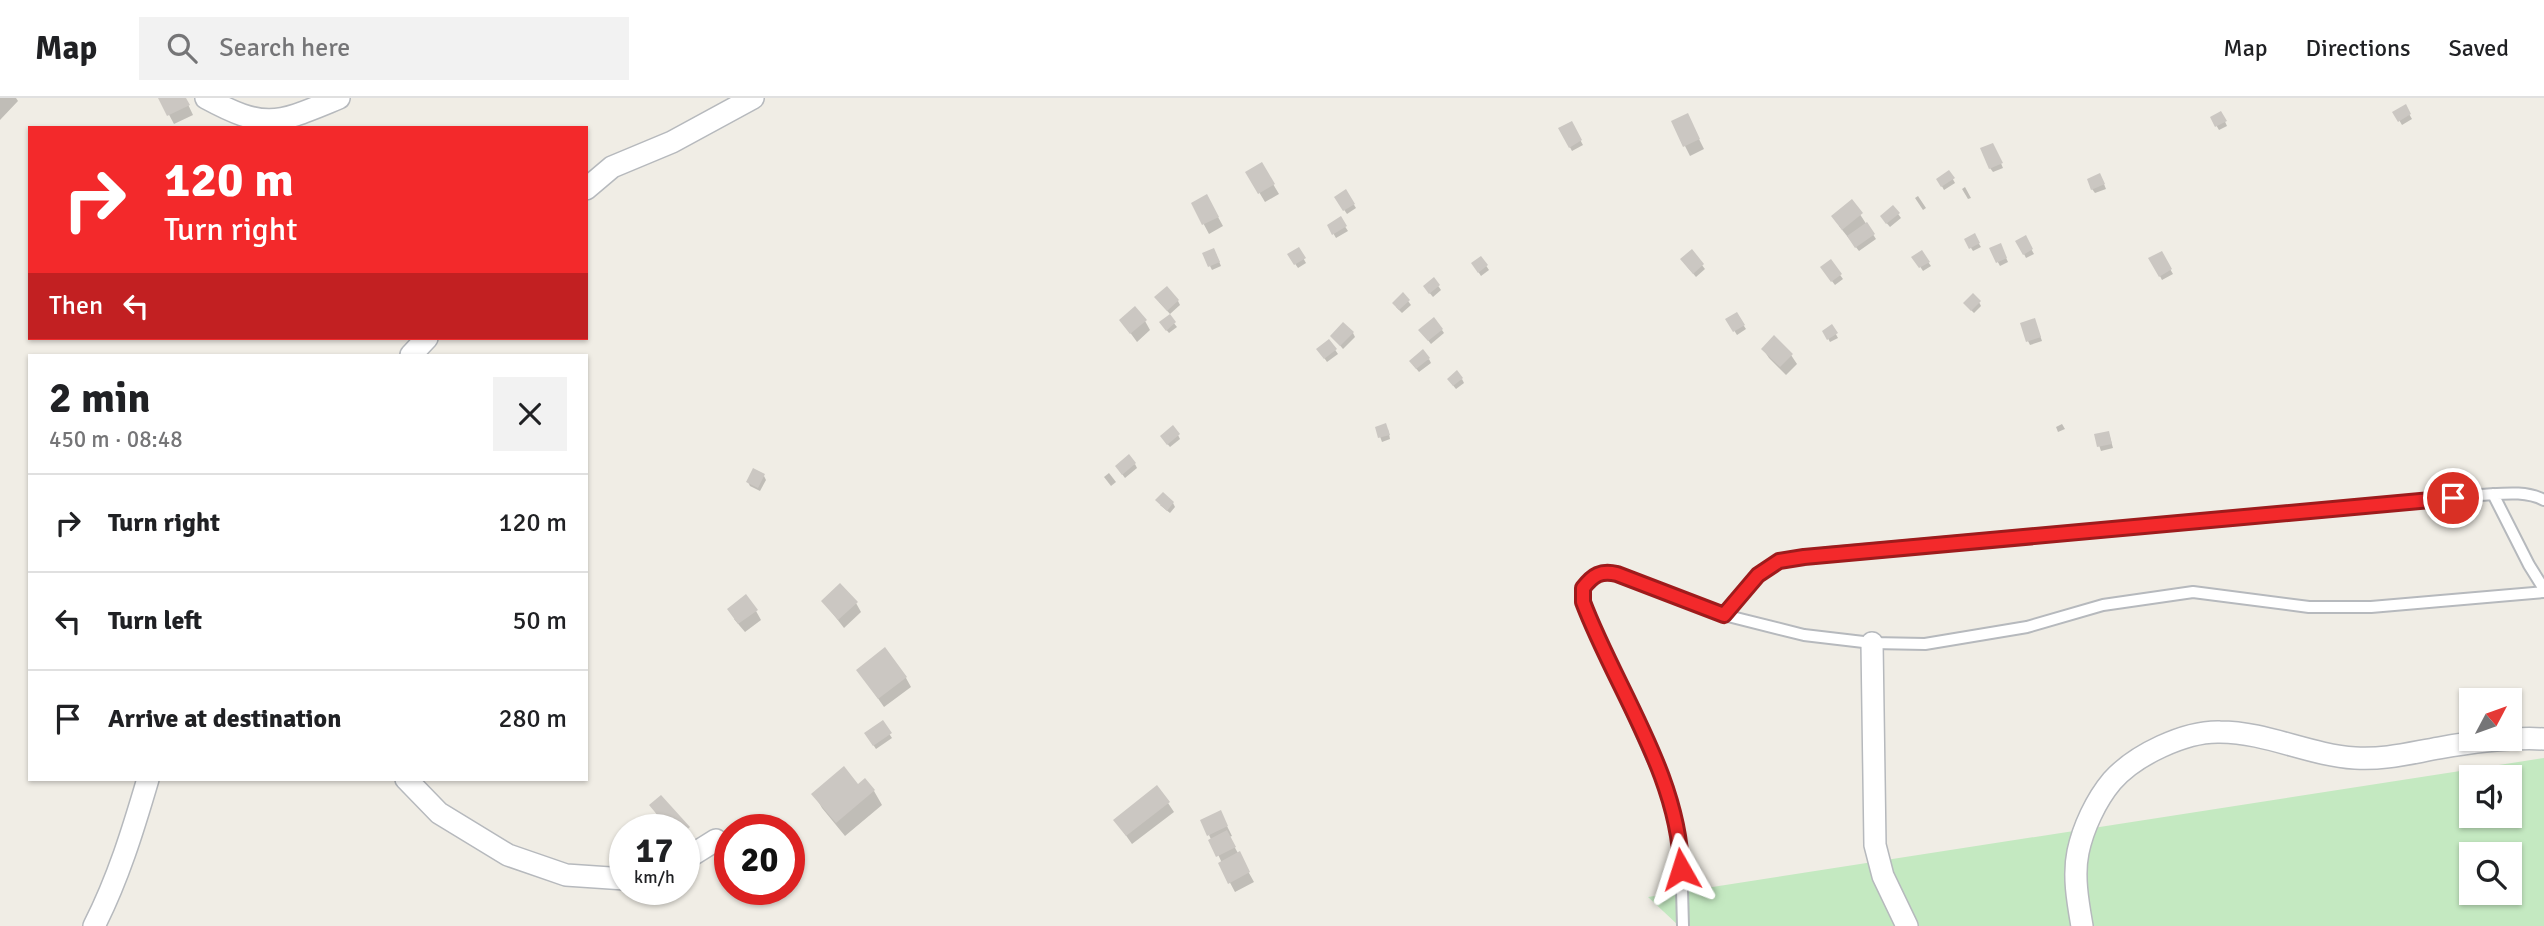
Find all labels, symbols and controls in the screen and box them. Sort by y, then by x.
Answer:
search box [139,17,629,80]
text: Map [35,28,97,69]
icon: search [163,29,201,67]
text: Search here [219,32,350,64]
text: Map [2223,33,2268,63]
text: Directions [2306,33,2411,63]
text: Saved [2449,33,2509,63]
text: 120 m [164,150,294,210]
icon: right [49,154,140,245]
text: Turn right [164,210,297,249]
icon: left [117,287,155,325]
text: Then [49,290,103,322]
text: 2 min [49,373,150,424]
button: close [493,377,567,451]
text: 450 m · 08:48 [49,425,183,454]
pin [2423,468,2483,528]
icon: arrive [2434,479,2472,517]
icon: right [49,504,87,542]
text: Turn right [108,507,220,539]
text: 120 m [498,507,567,539]
icon: left [49,602,87,640]
text: Turn left [108,605,202,637]
text: 50 m [512,605,567,637]
north arrow [2459,688,2522,751]
map controls [2459,688,2522,905]
icon: arrive [49,700,87,738]
text: Arrive at destination [108,703,341,735]
text: 280 m [498,703,567,735]
button: sound [2459,765,2522,828]
speed limit sign: 20 [714,814,805,905]
text: 17 [636,829,673,872]
position arrow [1644,832,1718,906]
button: search [2459,842,2522,905]
text: km/h [634,866,675,888]

